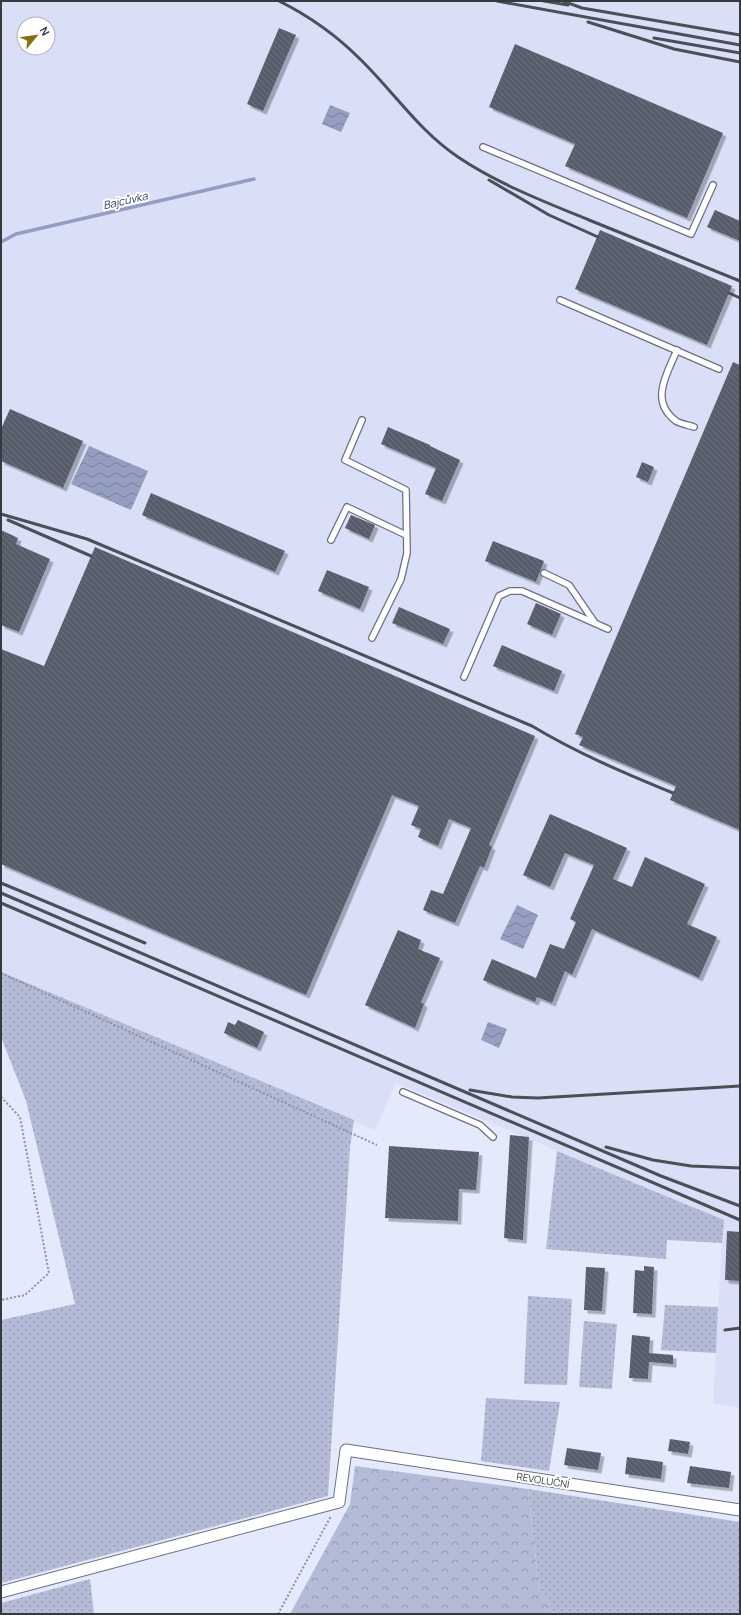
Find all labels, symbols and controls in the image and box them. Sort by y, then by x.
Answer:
north arrow [16,16,56,56]
text: N [37,24,54,38]
water label: Bajcůvka [101,187,150,212]
street label: REVOLUČNÍ [515,1469,571,1491]

